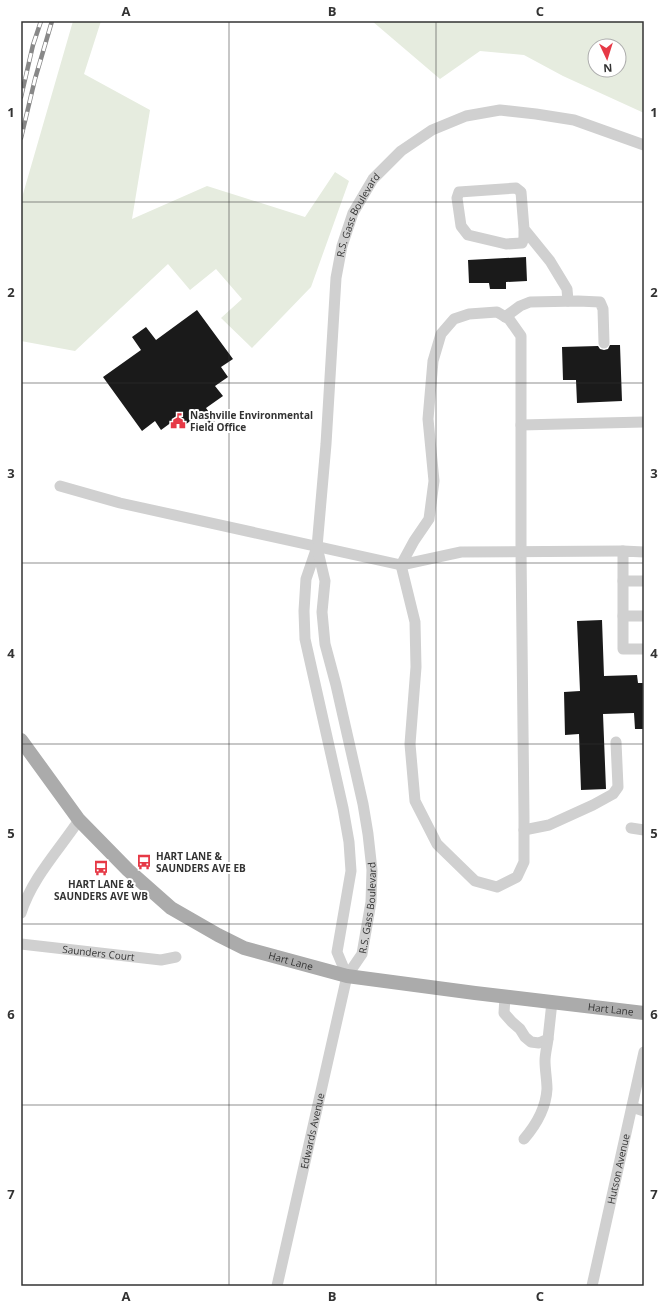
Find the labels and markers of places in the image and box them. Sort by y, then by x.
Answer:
place label: Nashville Environmental Field Office [190,408,313,434]
public building icon: Nashville Environmental Field Office [169,412,187,430]
place label: HART LANE & SAUNDERS AVE EB [156,849,246,875]
bus stop icon: HART LANE & SAUNDERS AVE EB [135,853,153,871]
bus stop icon: HART LANE & SAUNDERS AVE WB [92,859,110,877]
place label: HART LANE & SAUNDERS AVE WB [54,877,148,903]

